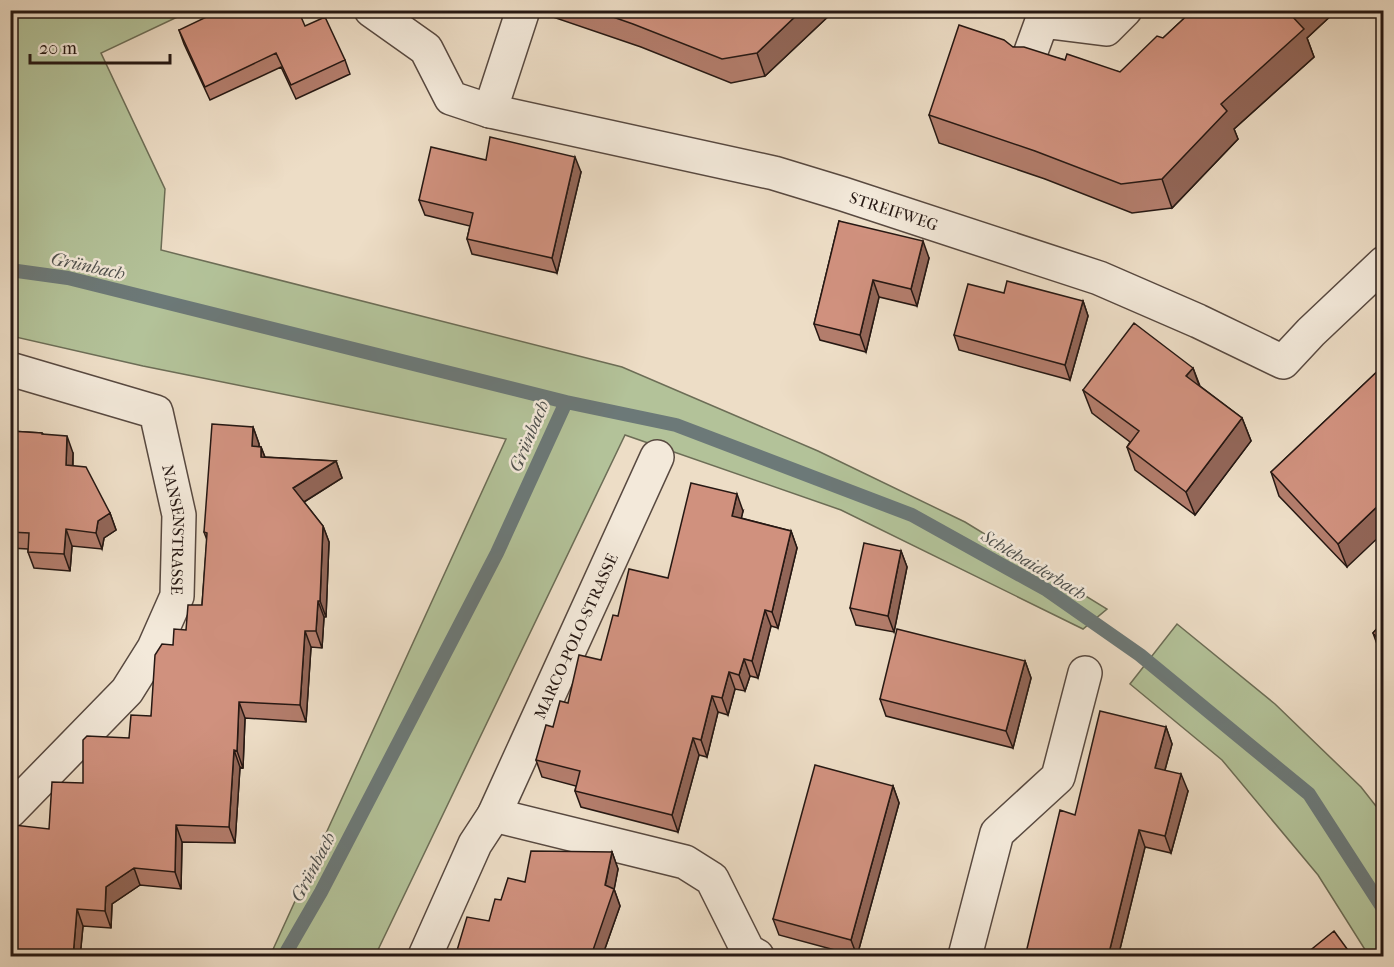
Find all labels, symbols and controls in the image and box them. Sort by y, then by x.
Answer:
scale bar [30,27,170,65]
text: 20 m [39,38,77,59]
street label: STREIFWEG [847,188,941,235]
water label: Grünbach [49,248,127,285]
water label: Grünbach [505,398,554,475]
street label: NANSENSTRASSE [158,463,188,596]
water label: Schlehaiderbach [977,525,1090,605]
street label: MARCO-POLO-STRASSE [530,550,622,722]
water label: Grünbach [287,829,340,905]

